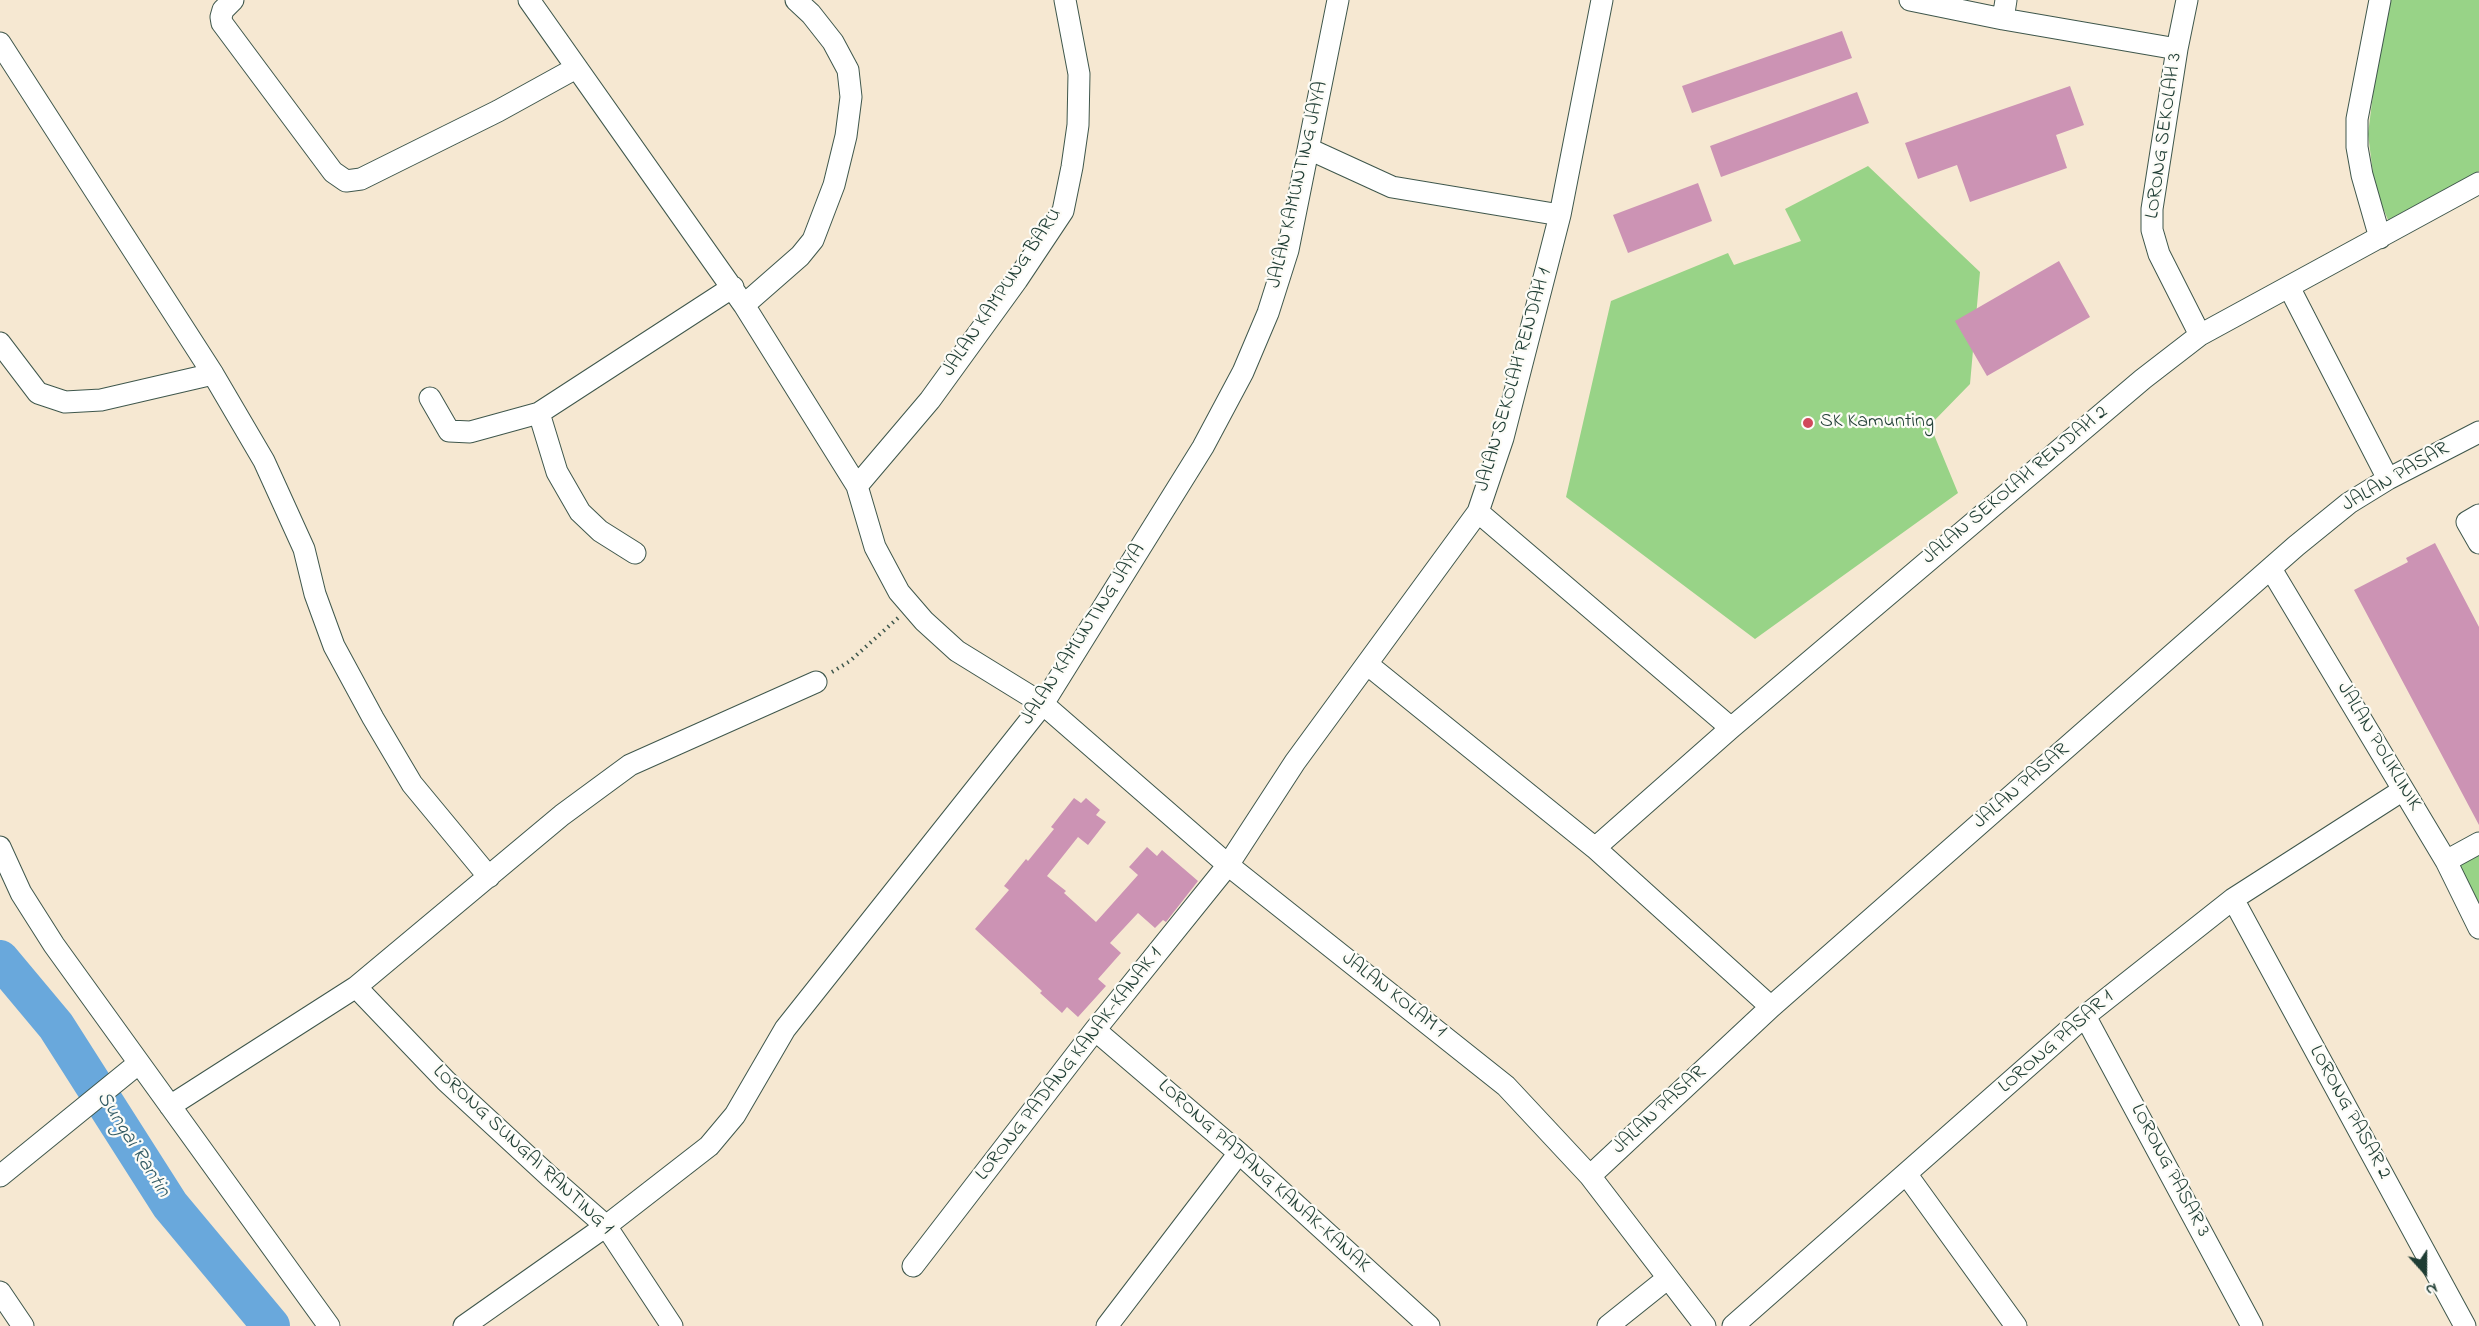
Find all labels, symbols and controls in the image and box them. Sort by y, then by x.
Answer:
street label: LORONG SEKOLAH 3 [2141,52,2189,220]
street label: JALAN KAMUNTING JAYA [1264,79,1334,291]
street label: JALAN KAMPUNG BARU [938,204,1068,382]
street label: JALAN SEKOLAH RENDAH 1 [1472,266,1558,494]
street label: JALAN SEKOLAH RENDAH 2 [1918,401,2114,571]
place label: SK Kamunting [1820,411,1934,435]
marker: SK Kamunting [1801,416,1815,430]
street label: JALAN PASAR [2338,438,2454,518]
street label: JALAN KAMUNTING JAYA [1016,540,1152,730]
street label: JALAN POLIKLINIK [2330,678,2426,816]
street label: JALAN PASAR [1969,739,2075,835]
street label: LORONG PADANG KANAK-KANAK 1 [971,944,1169,1186]
street label: JALAN KOLAM 1 [1336,948,1450,1044]
street label: LORONG PASAR 1 [1994,986,2120,1100]
street label: LORONG PASAR 2 [2302,1042,2396,1184]
street label: LORONG SUNGAI RANTING 1 [427,1061,617,1241]
street label: JALAN PASAR [1608,1062,1712,1160]
street label: LORONG PADANG KANAK-KANAK [1152,1075,1374,1279]
water label: Sungai Rantin [89,1087,175,1203]
street label: LORONG PASAR 3 [2124,1100,2214,1242]
north arrow [2395,1242,2455,1302]
text: N [2422,1276,2441,1302]

